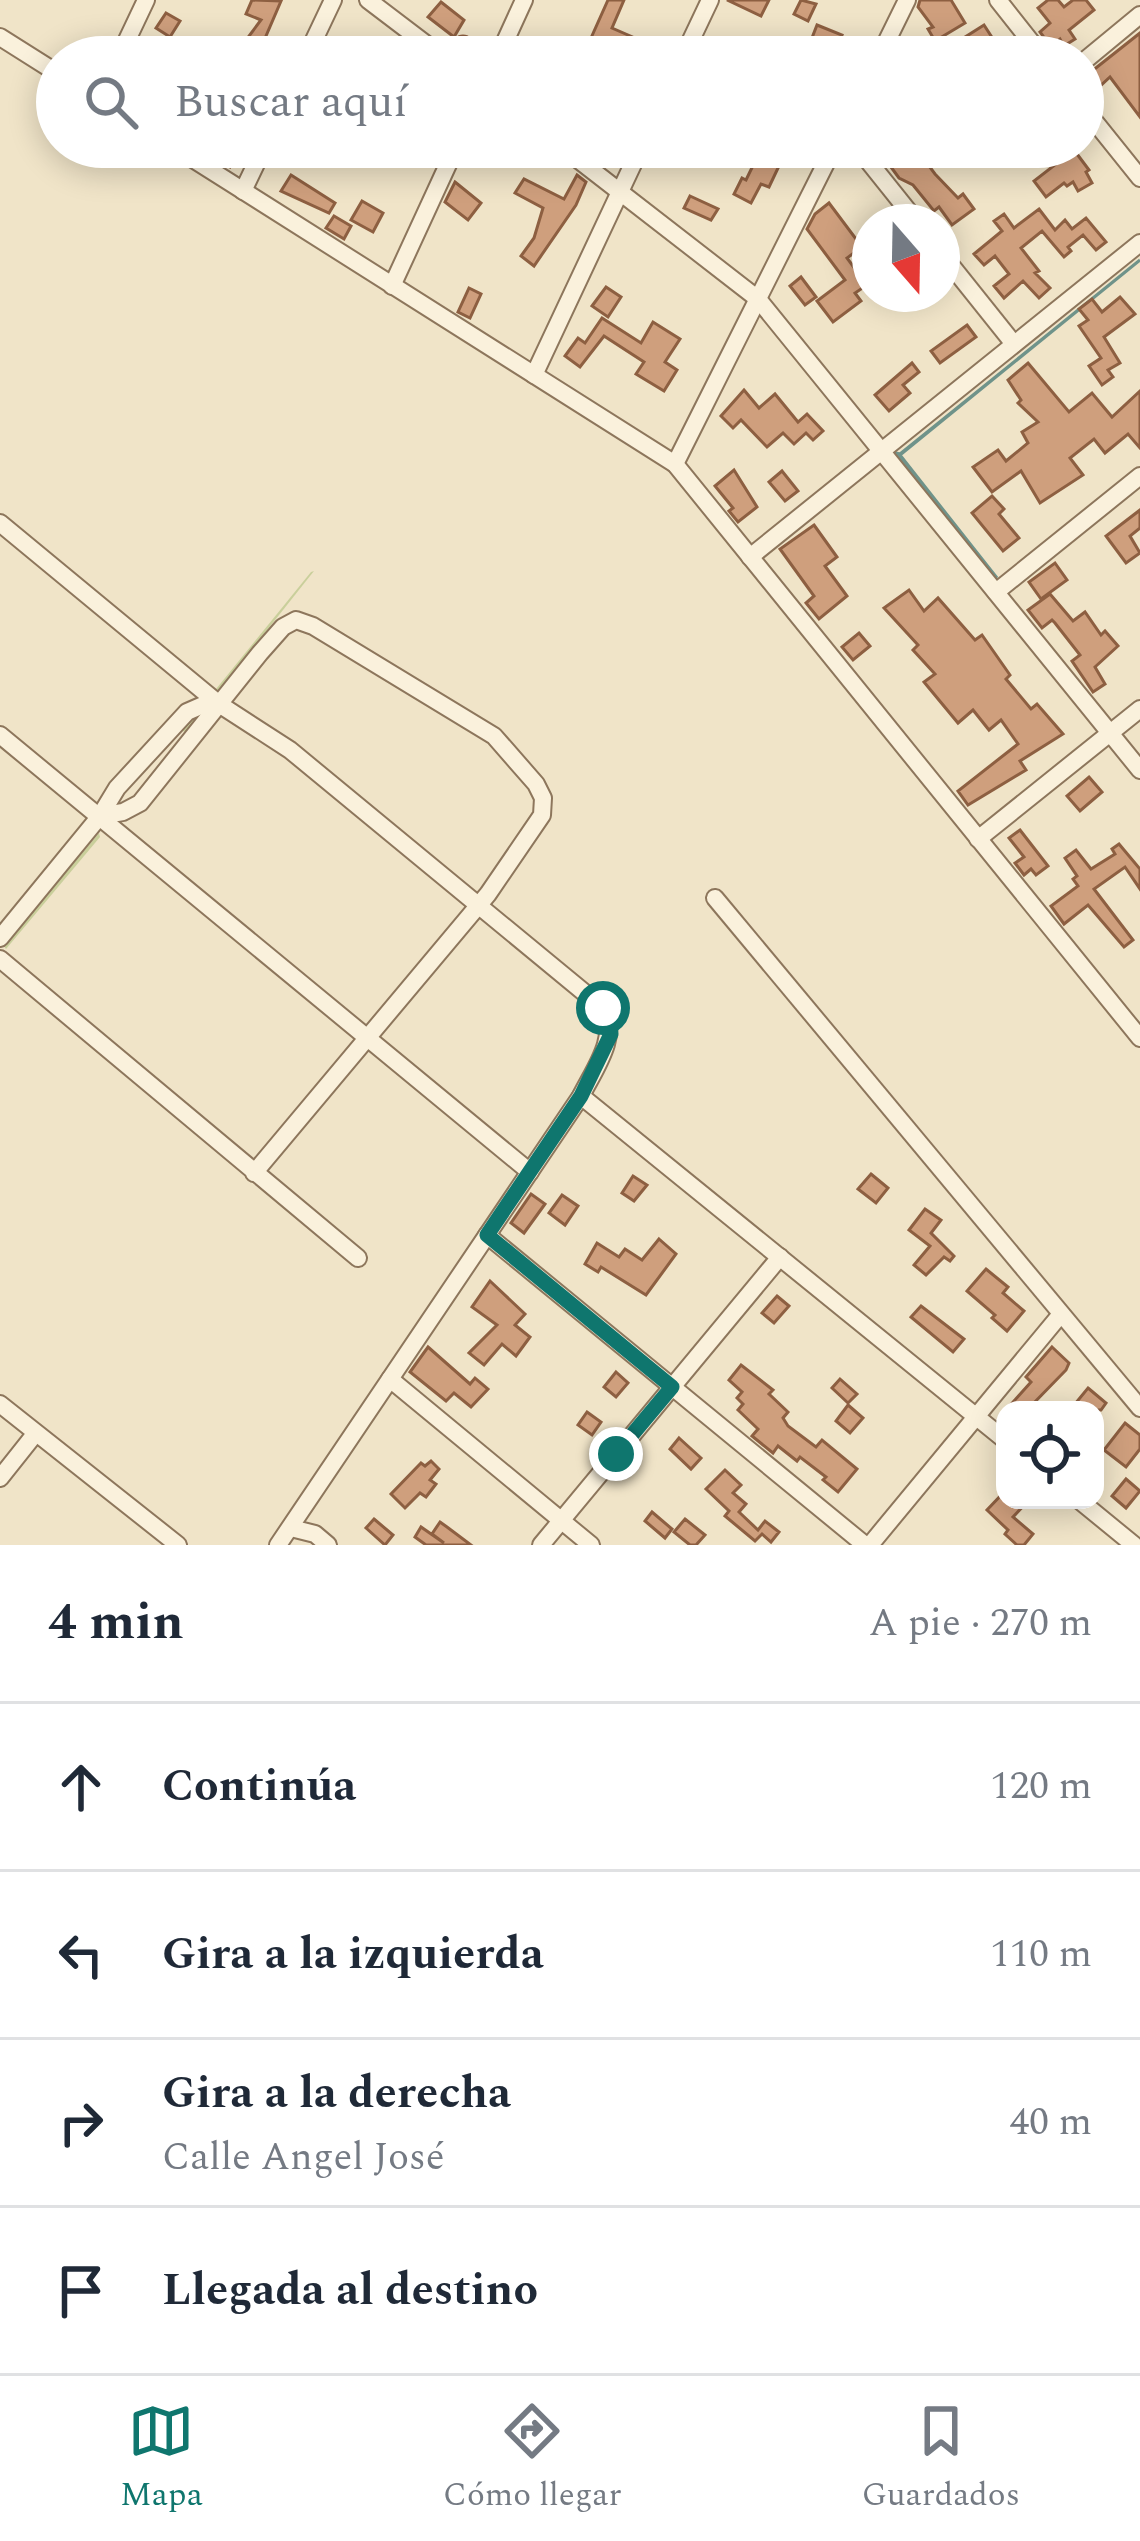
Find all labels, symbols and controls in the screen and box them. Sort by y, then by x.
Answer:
search box [36,36,1104,168]
text: Buscar aquí [174,68,407,137]
icon: search [78,69,144,135]
north arrow [852,204,960,312]
route start [576,981,630,1035]
map controls [996,1401,1104,1509]
button: locate [996,1401,1104,1509]
route end [589,1427,643,1481]
text: 4 min [48,1584,184,1662]
text: A pie · 270 m [869,1594,1092,1653]
text: Continúa [162,1752,356,1821]
icon: ahead [48,1754,114,1820]
text: 120 m [990,1757,1092,1816]
text: Gira a la izquierda [162,1920,544,1989]
icon: left [48,1922,114,1988]
text: 110 m [990,1925,1092,1984]
text: Gira a la derecha [162,2059,511,2128]
icon: right [48,2090,114,2156]
text: 40 m [1010,2093,1092,2152]
text: Calle Angel José [162,2128,445,2187]
text: Llegada al destino [162,2256,538,2325]
icon: arrive [48,2258,114,2324]
tab: Mapa [120,2398,203,2520]
tab: Cómo llegar [443,2398,622,2520]
tab: Guardados [862,2398,1020,2520]

